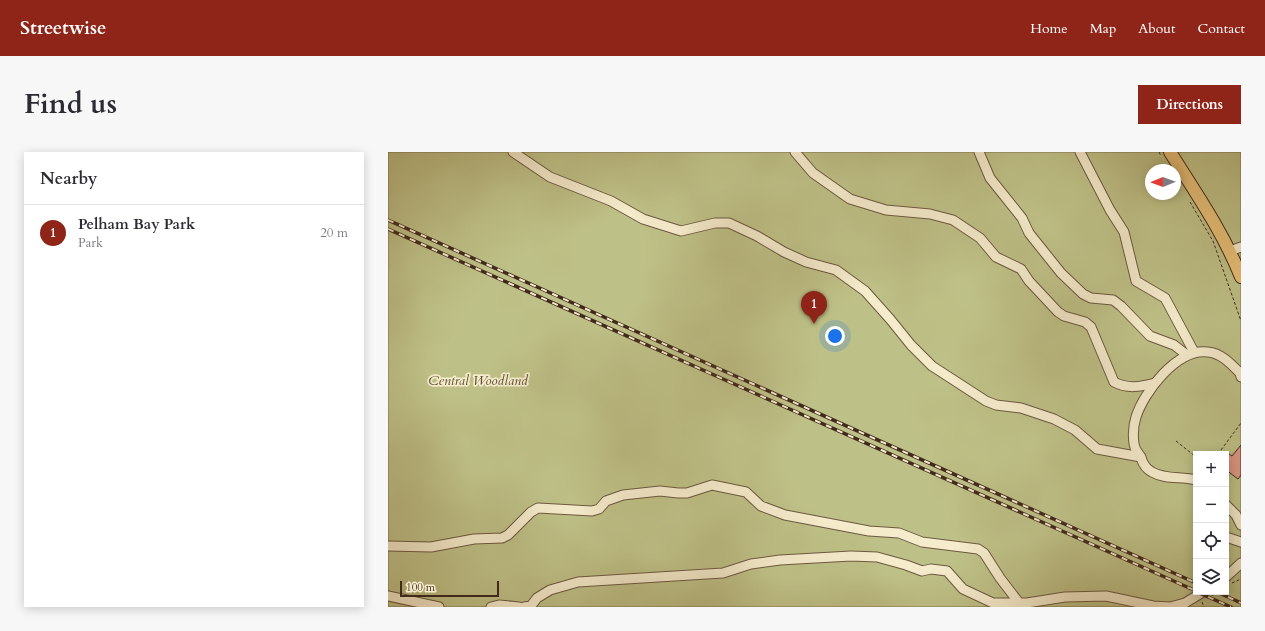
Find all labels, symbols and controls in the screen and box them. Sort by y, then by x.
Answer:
text: Streetwise [20,15,107,41]
text: Home [1030,19,1068,38]
text: Map [1090,19,1116,38]
text: About [1138,19,1175,38]
text: Contact [1197,19,1245,38]
text: Find us [24,85,117,123]
button: Directions [1138,85,1241,124]
north arrow [1145,164,1181,200]
text: Nearby [40,167,97,190]
text: Pelham Bay Park [78,214,195,234]
text: 1 [50,224,56,242]
text: 20 m [320,224,348,242]
text: Park [78,234,103,252]
pin: 1 [801,291,827,324]
your location [825,326,845,346]
park label: Central Woodland [428,371,529,390]
map controls [1193,451,1229,595]
button: + [1193,451,1229,487]
button: − [1193,487,1229,523]
button: locate [1193,523,1229,559]
button: layers [1193,559,1229,595]
scale bar [400,579,499,598]
text: 100 m [406,580,435,595]

